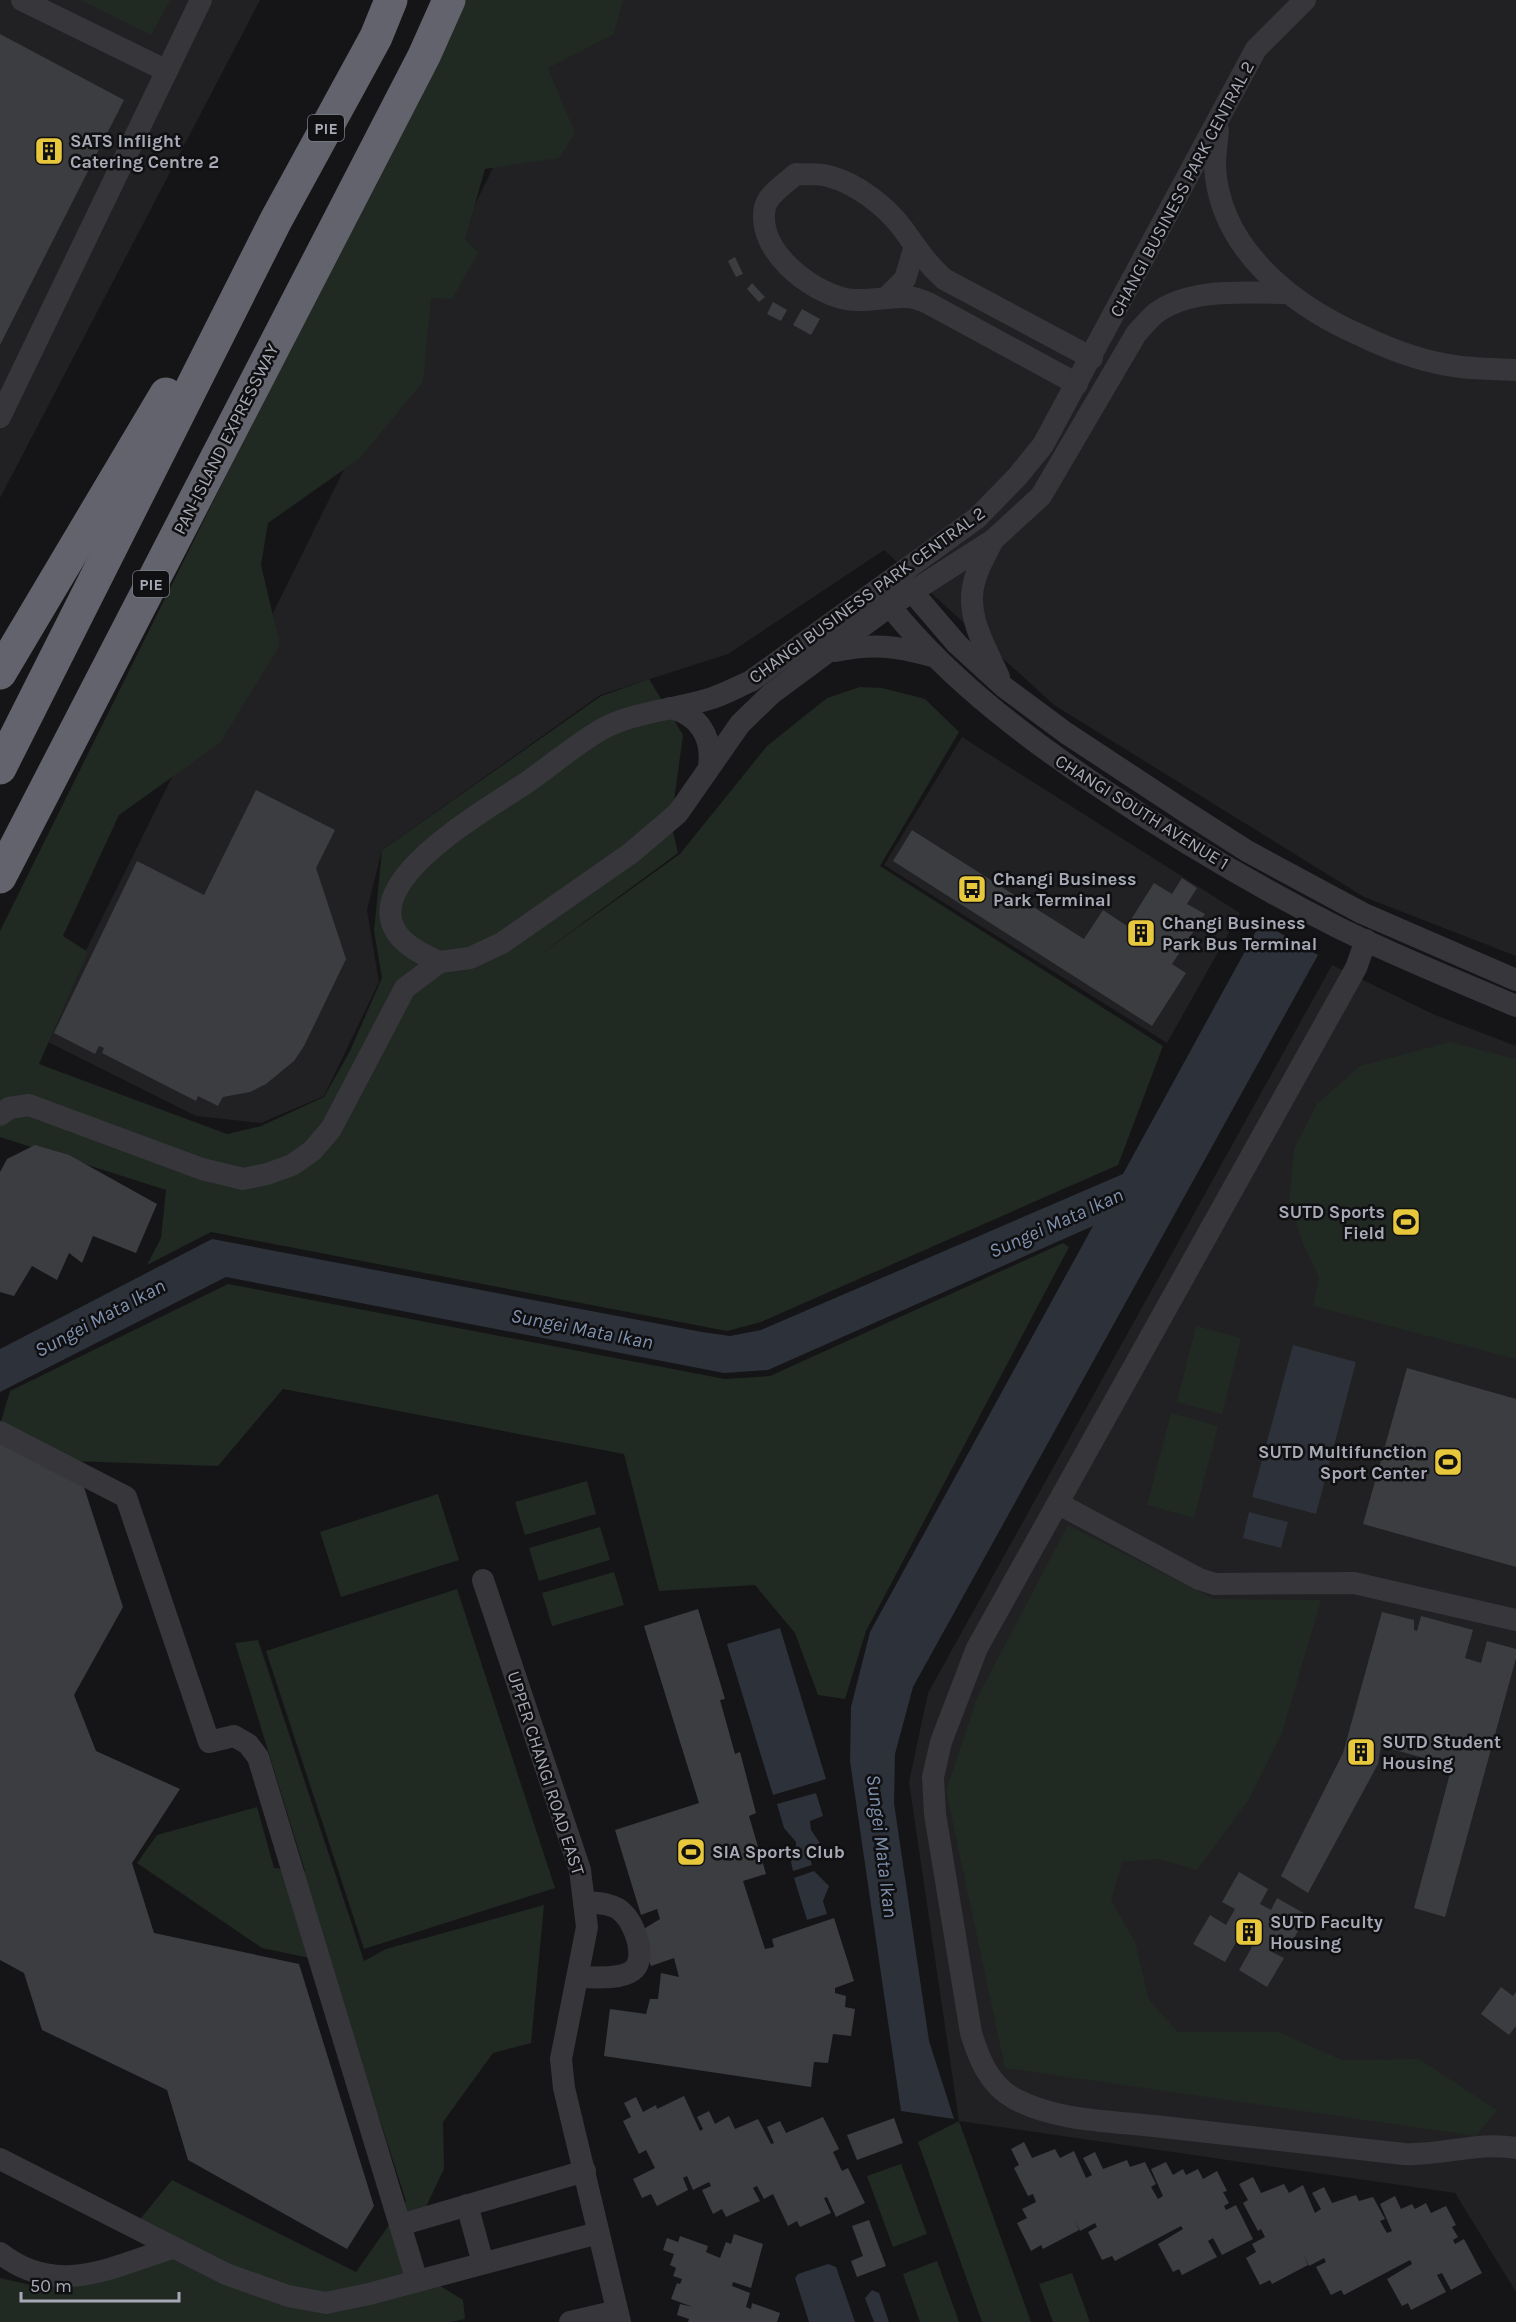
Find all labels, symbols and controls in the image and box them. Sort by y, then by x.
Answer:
street label: CHANGI BUSINESS PARK CENTRAL 2 [1105,57,1259,321]
road number: PIE [308,115,344,141]
place label: SATS Inflight Catering Centre 2 [70,130,219,173]
building icon: SATS Inflight Catering Centre 2 [33,135,65,167]
street label: PAN-ISLAND EXPRESSWAY [168,340,284,538]
street label: CHANGI BUSINESS PARK CENTRAL 2 [745,502,989,688]
road number: PIE [133,571,169,597]
street label: CHANGI SOUTH AVENUE 1 [1051,749,1233,875]
place label: Changi Business Park Terminal [993,868,1136,911]
bus stop icon: Changi Business Park Terminal [956,873,988,905]
place label: Changi Business Park Bus Terminal [1162,912,1317,955]
building icon: Changi Business Park Bus Terminal [1125,917,1157,949]
water label: Sungei Mata Ikan [985,1183,1127,1263]
place label: SUTD Sports Field [1278,1201,1385,1244]
sports icon: SUTD Sports Field [1390,1206,1422,1238]
water label: Sungei Mata Ikan [31,1274,169,1362]
water label: Sungei Mata Ikan [509,1304,655,1354]
place label: SUTD Multifunction Sport Center [1258,1441,1427,1484]
sports icon: SUTD Multifunction Sport Center [1432,1446,1464,1478]
street label: UPPER CHANGI ROAD EAST [503,1668,589,1878]
place label: SUTD Student Housing [1382,1731,1501,1774]
building icon: SUTD Student Housing [1345,1736,1377,1768]
water label: Sungei Mata Ikan [862,1773,902,1919]
sports icon: SIA Sports Club [675,1836,707,1868]
place label: SIA Sports Club [712,1841,845,1863]
place label: SUTD Faculty Housing [1270,1911,1383,1954]
building icon: SUTD Faculty Housing [1233,1916,1265,1948]
scale bar [21,2265,178,2303]
text: 50 m [30,2275,72,2297]

